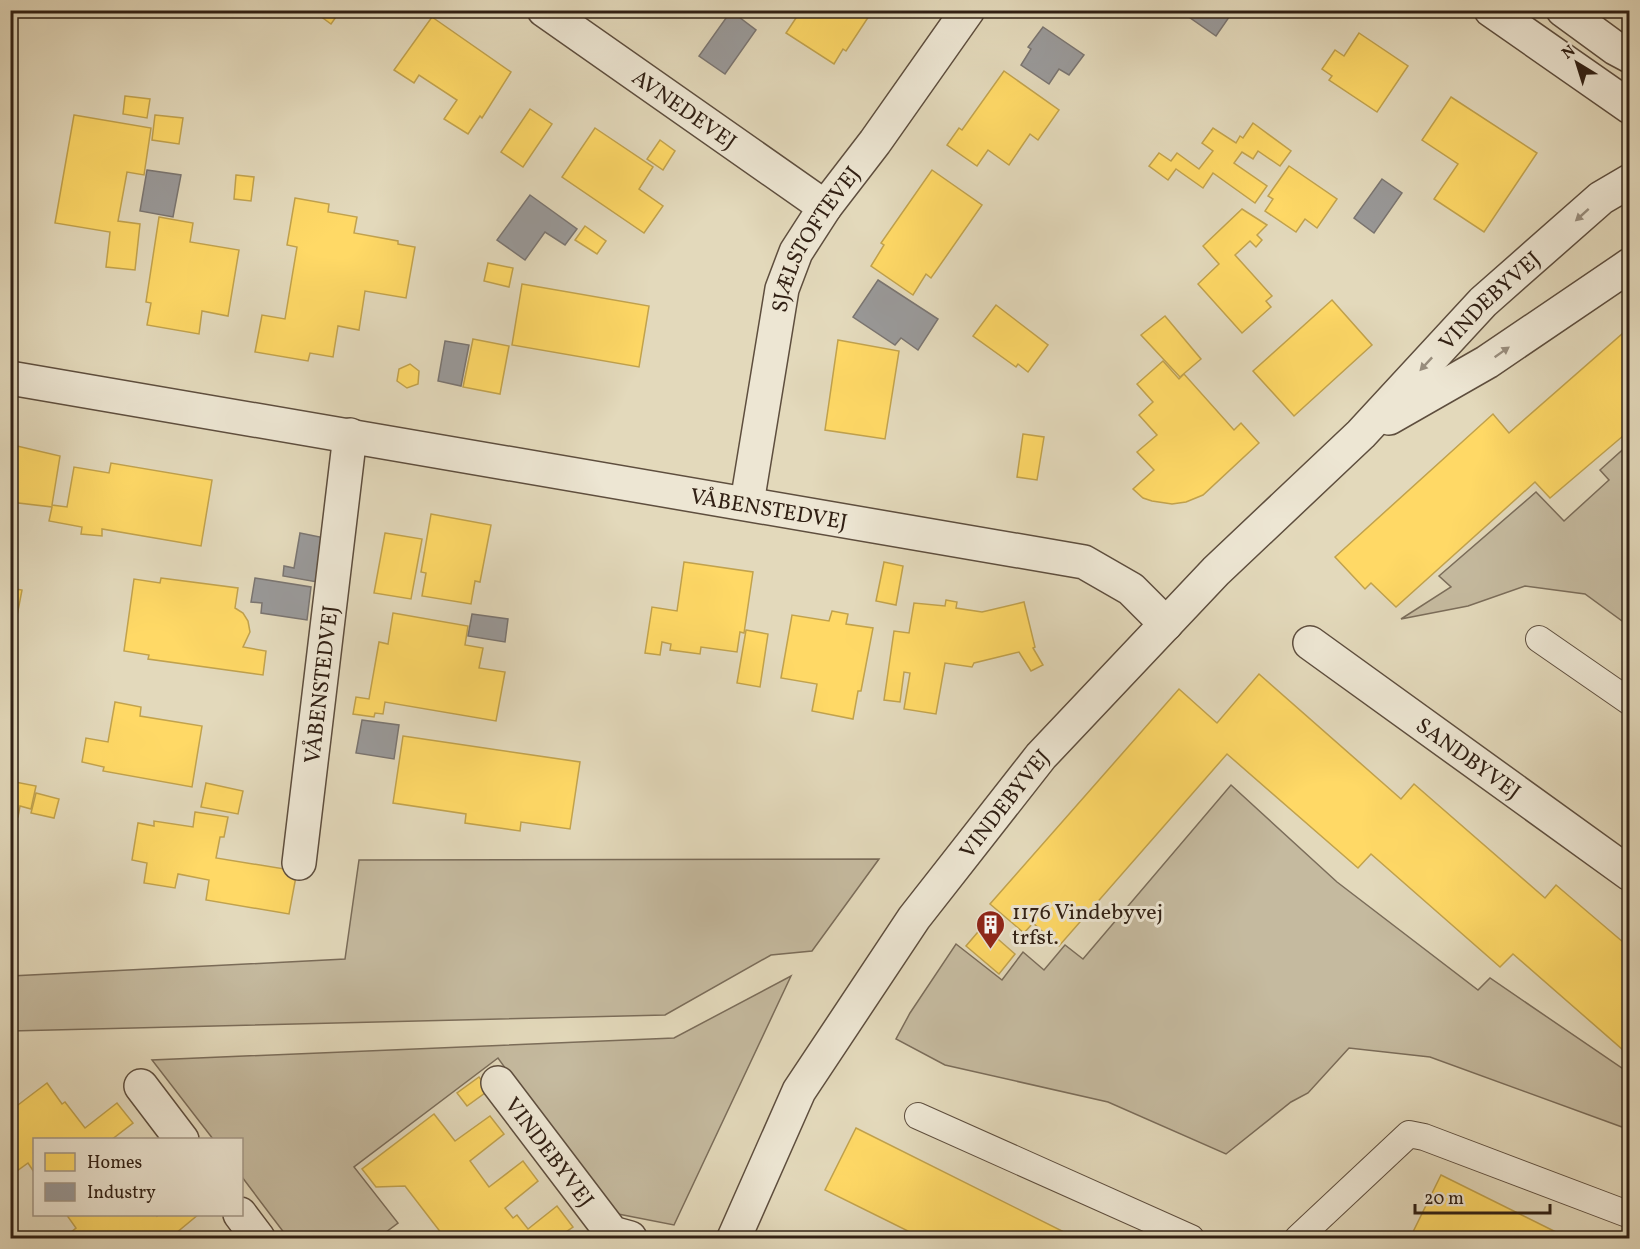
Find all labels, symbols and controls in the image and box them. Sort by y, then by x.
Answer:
north arrow [1547,33,1607,93]
text: N [1558,40,1581,65]
street label: AVNEDEVEJ [625,63,742,158]
street label: SJÆLSTOFTEVEJ [765,161,869,315]
one-way arrow [1575,208,1590,221]
street label: VINDEBYVEJ [1433,245,1548,358]
one-way arrow [1494,346,1510,358]
one-way arrow [1420,356,1433,371]
street label: VÅBENSTEDVEJ [688,482,849,539]
street label: VÅBENSTEDVEJ [298,604,348,765]
street label: SANDBYVEJ [1409,711,1526,808]
street label: VINDEBYVEJ [953,743,1058,866]
place label: 1176 Vindebyvej trfst. [1012,898,1163,954]
building icon: 1176 Vindebyvej trfst. [975,908,1007,950]
street label: VINDEBYVEJ [496,1091,600,1215]
legend [33,1138,243,1216]
text: Homes [87,1151,142,1176]
scale bar [1415,1177,1550,1215]
text: Industry [87,1181,156,1206]
text: 20 m [1424,1187,1464,1212]

